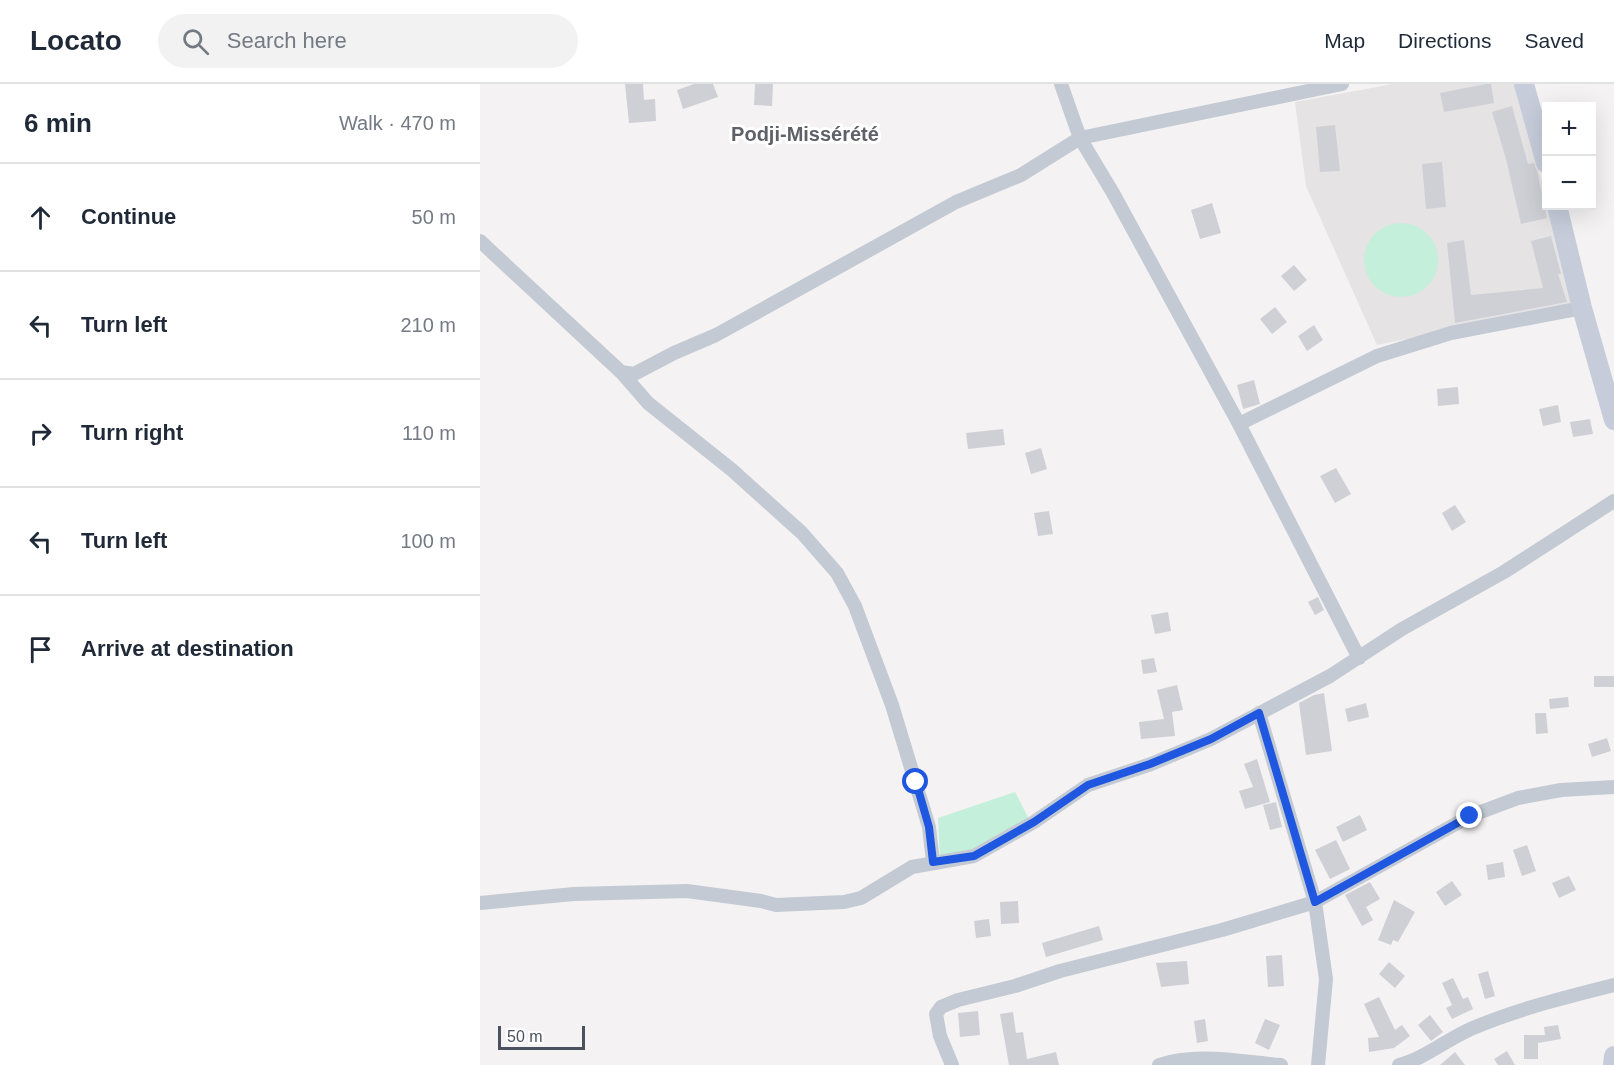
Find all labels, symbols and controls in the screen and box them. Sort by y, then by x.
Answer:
search box [158,14,578,68]
text: Locato [30,25,122,56]
icon: search [179,25,212,58]
text: Search here [227,28,347,53]
text: Map [1324,29,1365,52]
text: Directions [1398,29,1491,52]
text: Saved [1524,29,1584,52]
map controls [1542,102,1596,210]
button: + [1542,102,1596,156]
text: 6 min [24,108,92,138]
text: Walk · 470 m [339,112,456,134]
district label: Podji-Missérété [731,123,879,145]
button: − [1542,156,1596,210]
icon: ahead [24,201,57,234]
text: Continue [81,204,176,229]
text: 50 m [412,206,456,228]
icon: left [24,309,57,342]
text: Turn left [81,312,167,337]
text: 210 m [400,314,456,336]
icon: right [24,417,57,450]
text: Turn right [81,420,183,445]
text: 110 m [402,422,456,444]
icon: left [24,525,57,558]
text: Turn left [81,528,167,553]
text: 100 m [400,530,456,552]
icon: arrive [24,633,57,666]
text: Arrive at destination [81,636,294,661]
route start [902,768,928,794]
route end [1456,802,1482,828]
scale bar [498,1023,585,1050]
text: 50 m [507,1028,543,1045]

